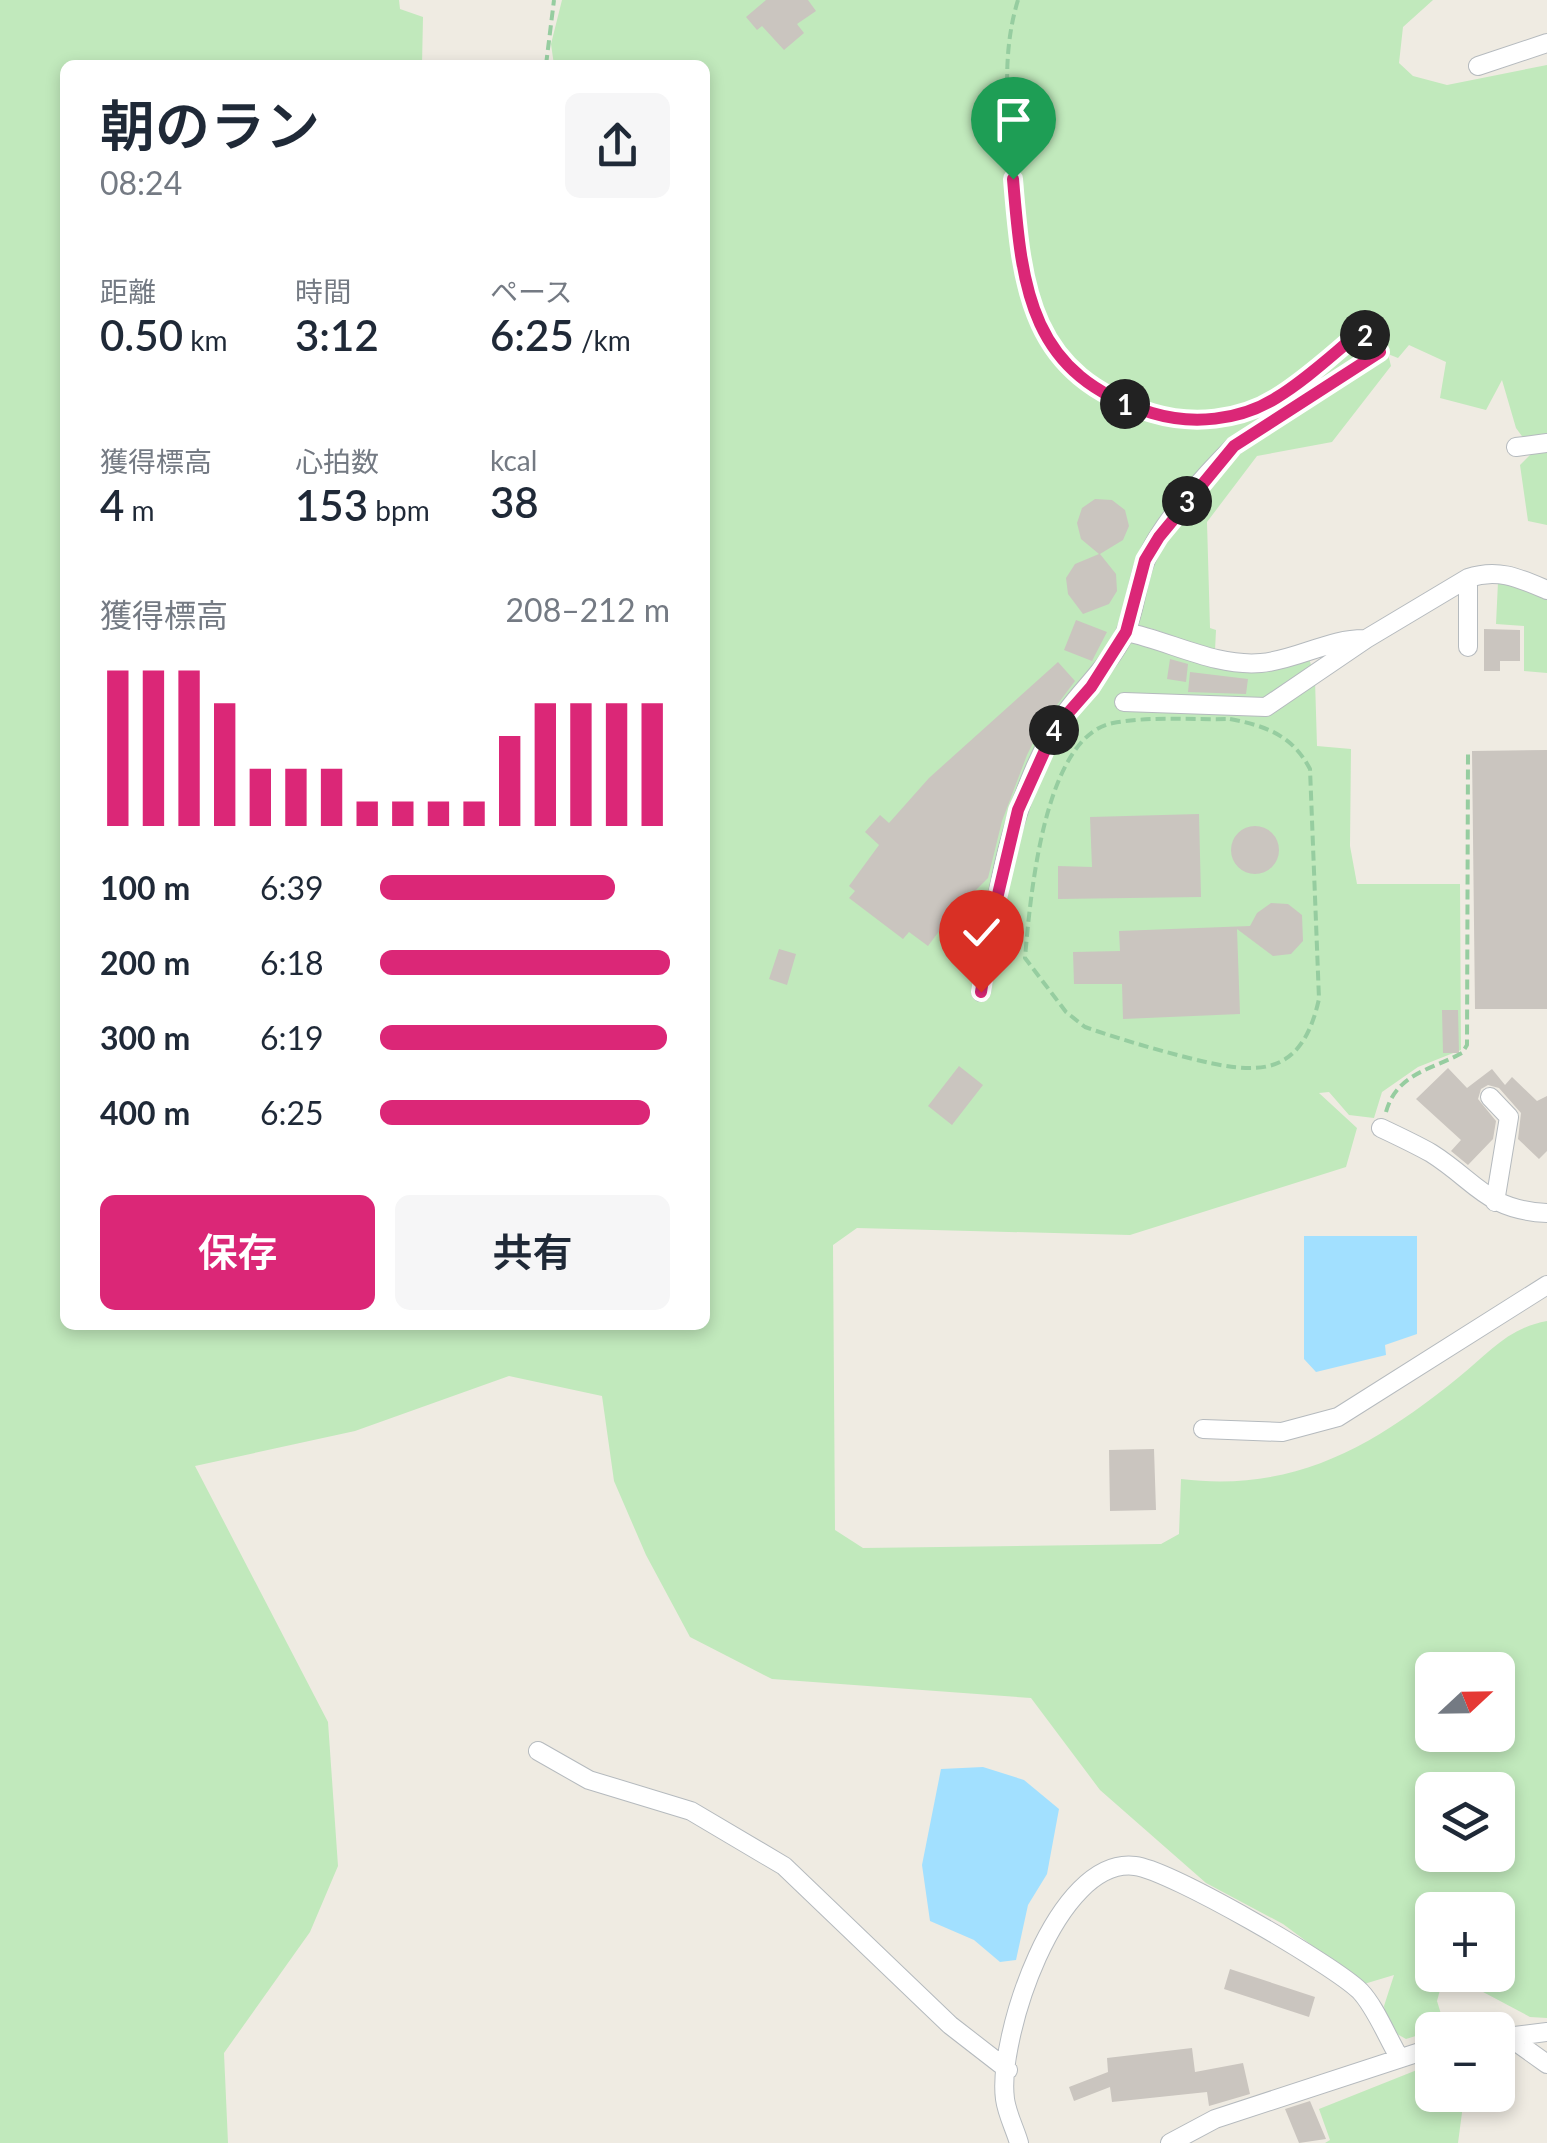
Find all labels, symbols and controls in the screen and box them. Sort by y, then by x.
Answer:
pin [971,77,1056,180]
text: 朝のラン [100,92,320,158]
icon: arrive [986,92,1041,147]
button: share [565,93,670,198]
text: 08:24 [100,163,182,202]
text: 距離 [100,274,156,308]
text: 時間 [295,274,351,308]
text: ペース [490,274,573,308]
text: 0.50 [100,310,183,360]
text: 3:12 [295,310,379,360]
text: 6:25 [490,310,574,360]
pin: 2 [1340,310,1390,360]
text: 2 [1357,318,1373,352]
text: km [183,323,227,357]
text: /km [574,323,631,357]
pin: 1 [1100,379,1150,429]
text: 1 [1117,387,1133,421]
text: kcal [490,443,537,477]
text: 獲得標高 [100,444,212,478]
text: 心拍数 [295,444,379,478]
pin: 3 [1162,476,1212,526]
text: 38 [490,477,539,527]
text: 4 [100,480,124,530]
text: 153 [295,480,368,530]
text: 3 [1179,484,1195,518]
text: m [124,493,155,527]
text: bpm [368,493,430,527]
text: 208–212 m [506,590,670,629]
text: 獲得標高 [100,595,228,634]
pin: 4 [1029,705,1079,755]
text: 4 [1046,713,1062,747]
text: 100 m [100,868,190,907]
text: 6:39 [260,868,324,907]
pin [939,890,1024,993]
icon: check [954,905,1009,960]
text: 200 m [100,943,190,982]
text: 6:18 [260,943,324,982]
text: 300 m [100,1018,190,1057]
text: 6:19 [260,1018,324,1057]
text: 400 m [100,1093,190,1132]
text: 6:25 [260,1093,324,1132]
button: 保存 [100,1195,375,1310]
button: 共有 [395,1195,670,1310]
north arrow [1415,1652,1515,1752]
map controls [1415,1652,1515,2112]
button: layers [1415,1772,1515,1872]
button: + [1415,1892,1515,1992]
button: − [1415,2012,1515,2112]

